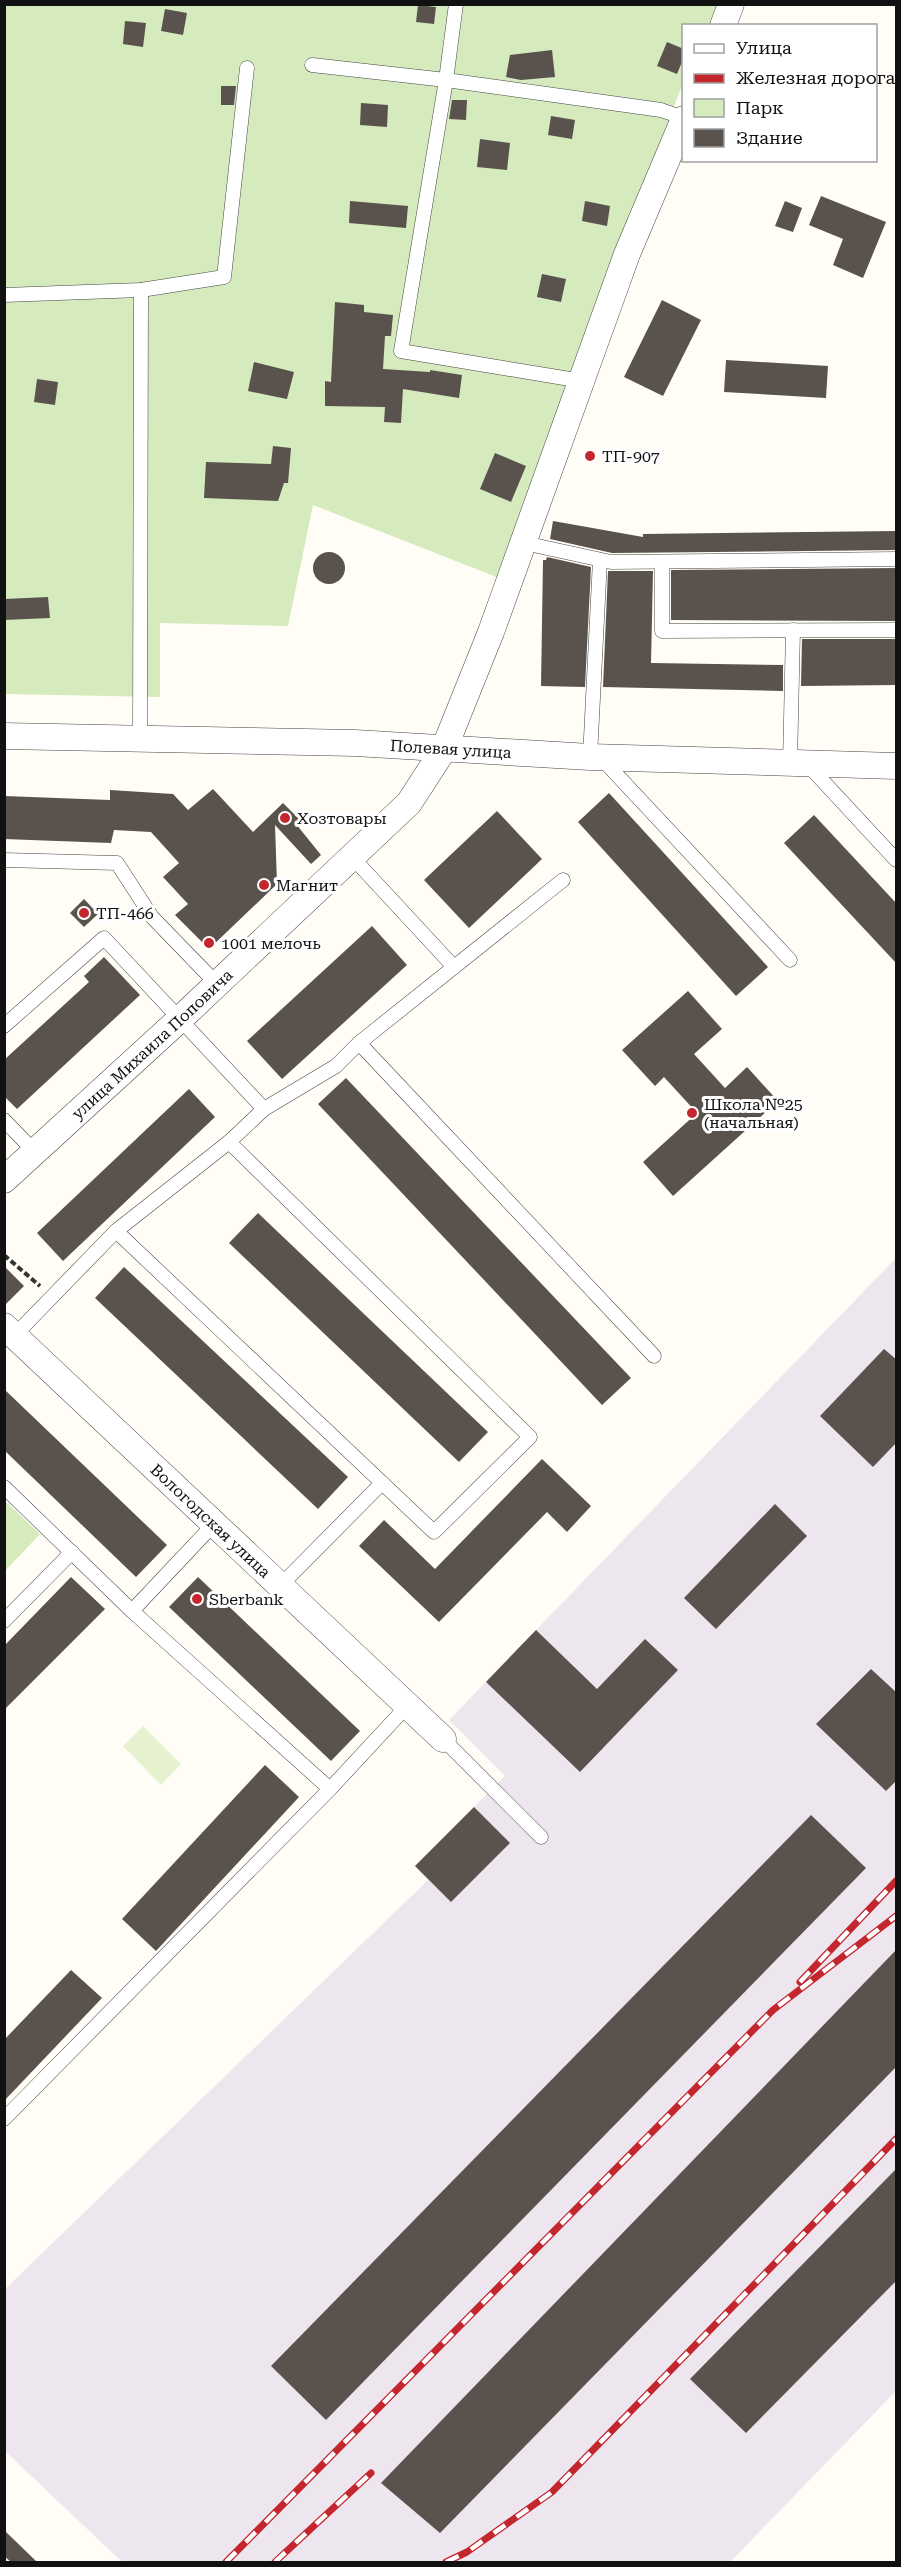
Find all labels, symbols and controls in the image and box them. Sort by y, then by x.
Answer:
legend [682,24,877,162]
text: Улица [736,37,792,58]
text: Железная дорога [736,67,896,88]
text: Парк [736,97,784,118]
text: Здание [736,127,803,148]
place label: ТП-907 [602,447,660,466]
marker: ТП-907 [583,449,597,463]
street label: Полевая улица [390,736,512,762]
place label: Хозтовары [297,809,387,828]
marker: Хозтовары [278,811,292,825]
place label: Магнит [276,876,338,895]
marker: Магнит [257,878,271,892]
place label: ТП-466 [96,904,154,923]
marker: ТП-466 [77,906,91,920]
place label: 1001 мелочь [221,934,321,953]
marker: 1001 мелочь [202,936,216,950]
street label: улица Михаила Поповича [68,965,237,1123]
place label: Школа №25 (начальная) [704,1095,803,1132]
marker: Школа №25 (начальная) [685,1106,699,1120]
street label: Вологодская улица [147,1460,275,1582]
place label: Sberbank [209,1590,284,1609]
marker: Sberbank [190,1592,204,1606]

